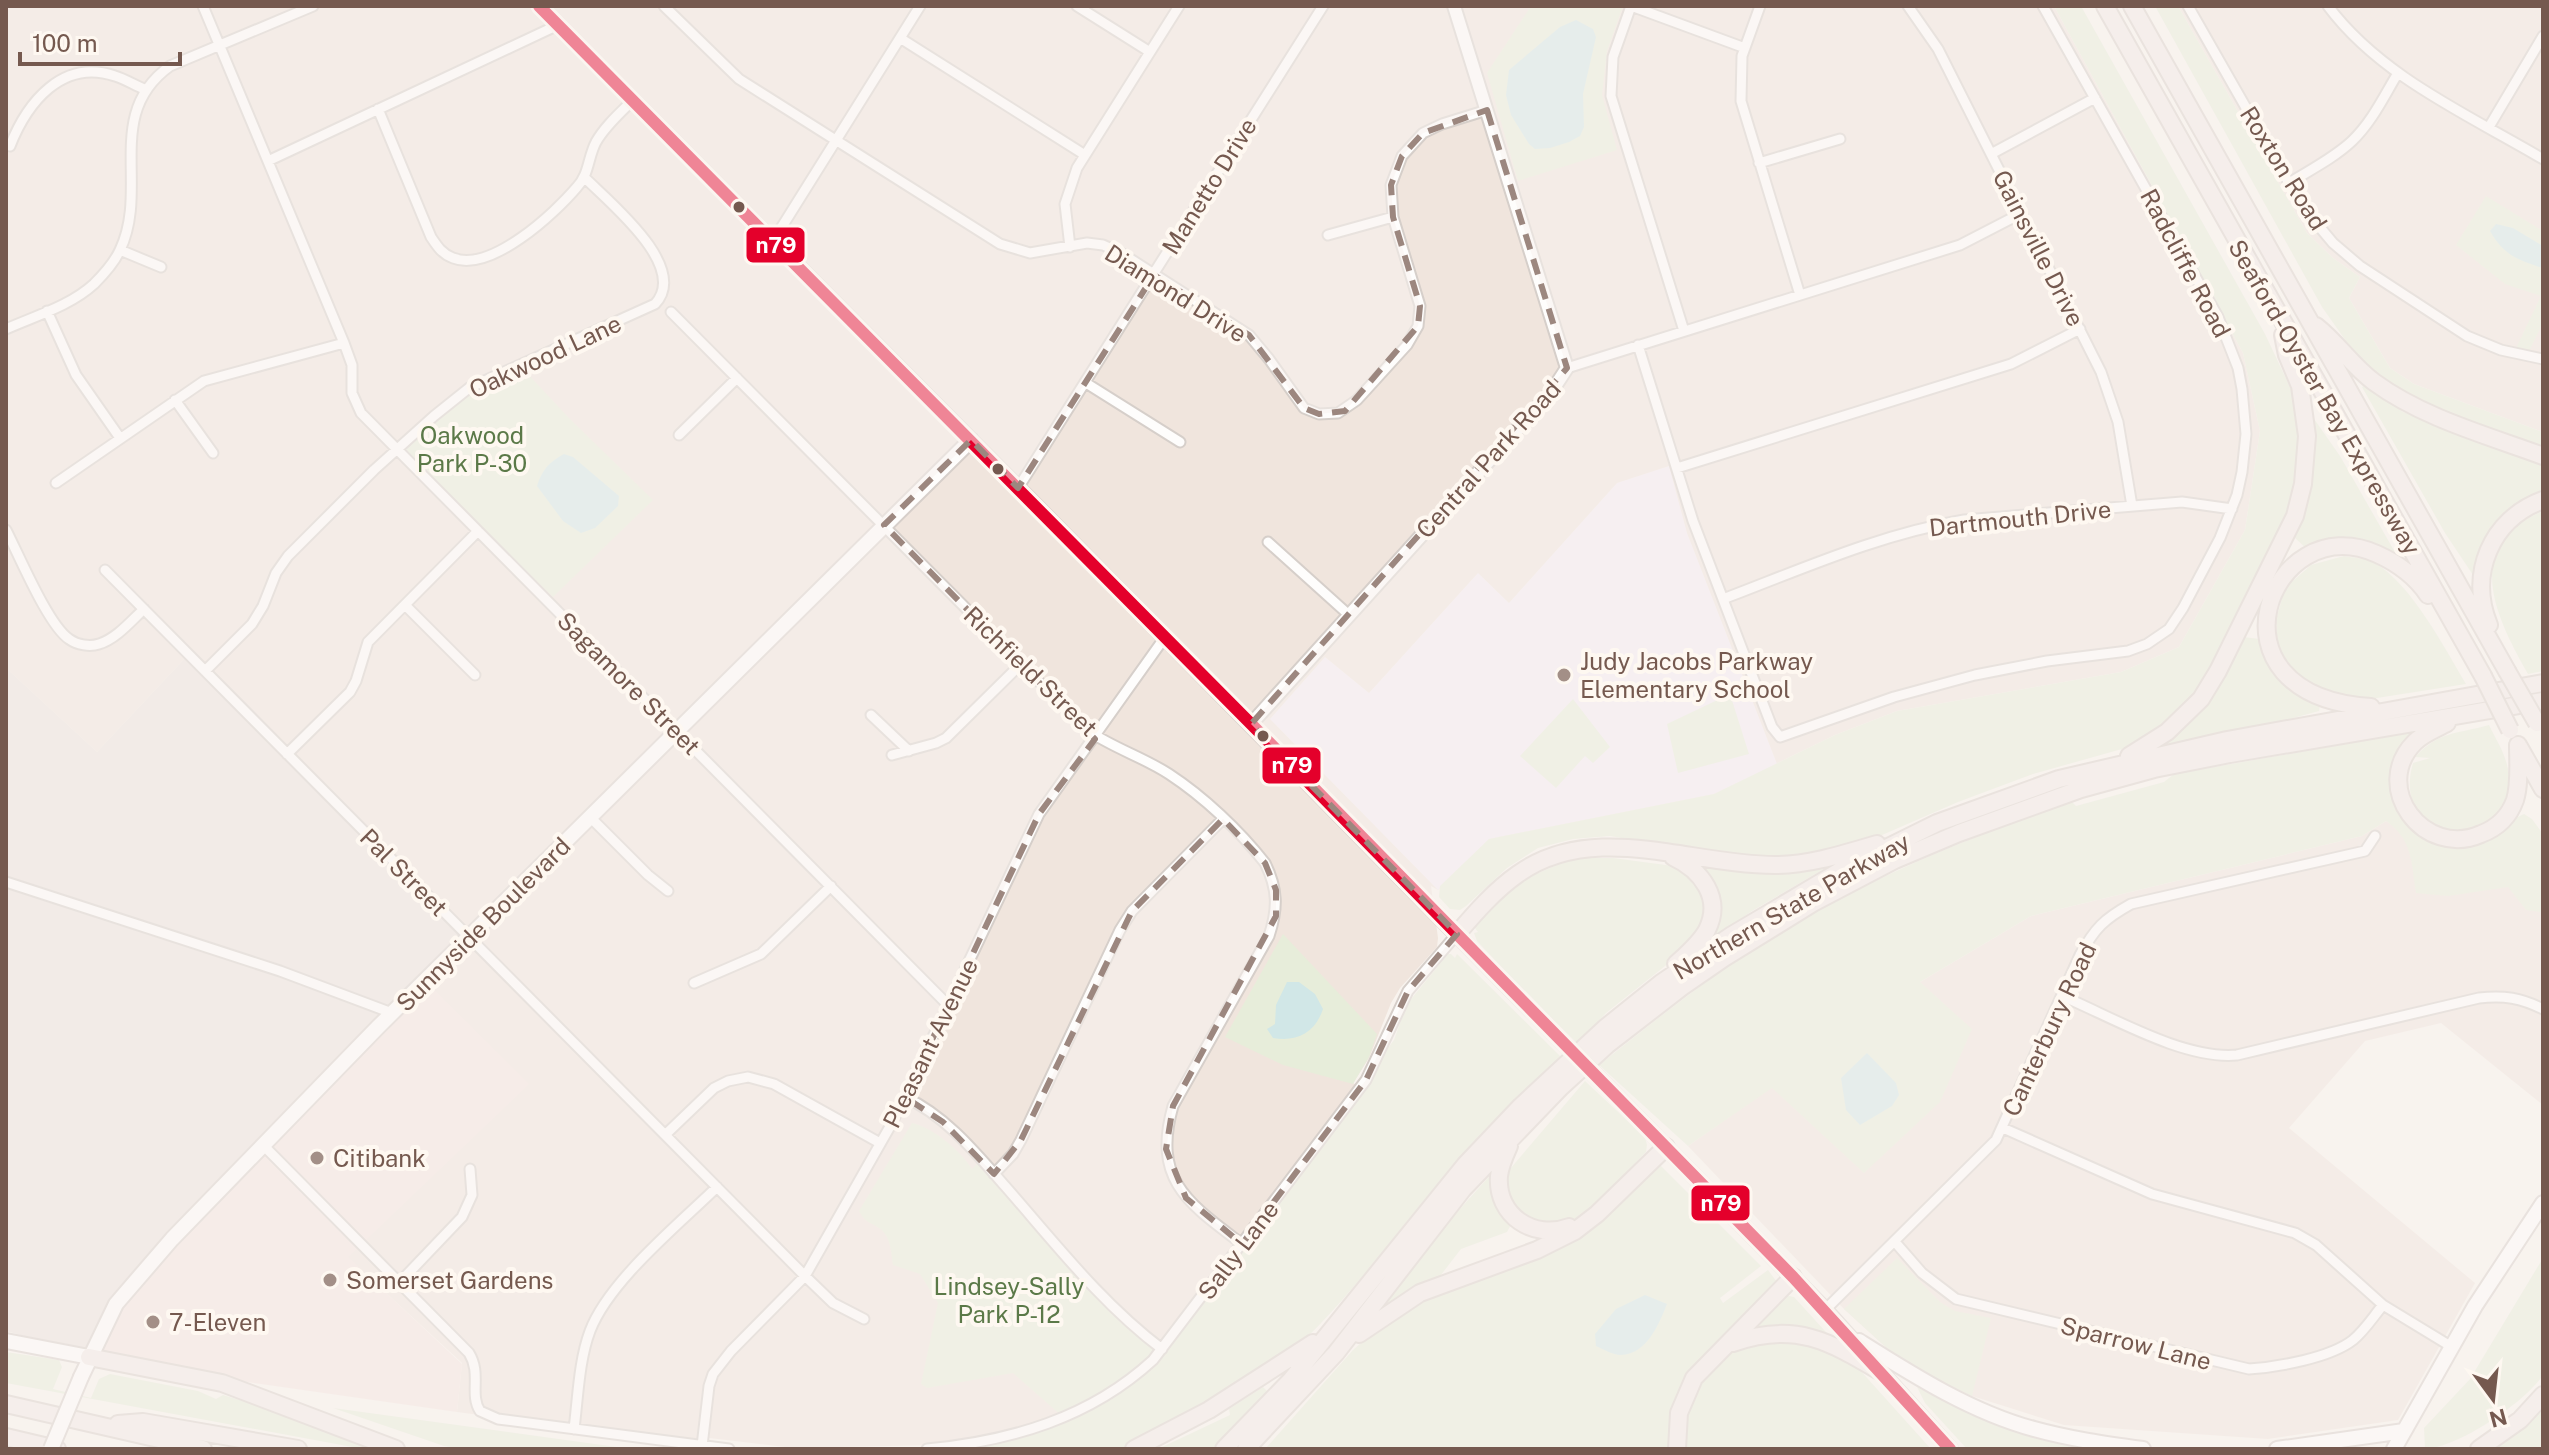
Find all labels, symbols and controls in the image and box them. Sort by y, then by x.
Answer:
scale bar [20,16,180,66]
text: 100 m [32,29,98,57]
street label: Roxton Road [2235,101,2333,235]
street label: Manetto Drive [1156,113,1262,259]
street label: Gainsville Drive [1988,165,2090,331]
street label: Radcliffe Road [2135,184,2237,342]
unlabelled marker [731,199,747,215]
line badge: n79 [745,226,806,264]
text: n79 [756,232,796,258]
street label: Seaford-Oyster Bay Expressway [2223,235,2427,560]
street label: Diamond Drive [1100,238,1252,348]
street label: Oakwood Lane [465,309,625,403]
street label: Central Park Road [1410,375,1566,543]
park label: Oakwood Park P-30 [417,421,527,477]
unlabelled marker [990,461,1006,477]
street label: Dartmouth Drive [1928,495,2112,541]
street label: Richfield Street [959,600,1103,742]
street label: Sagamore Street [552,606,706,760]
place label: Judy Jacobs Parkway Elementary School [1580,647,1813,703]
marker: Judy Jacobs Parkway Elementary School [1555,666,1573,684]
unlabelled marker [1255,728,1271,744]
line badge: n79 [1261,746,1322,785]
text: n79 [1272,752,1312,778]
street label: Pal Street [355,823,453,921]
street label: Northern State Parkway [1668,827,1914,985]
street label: Sunnyside Boulevard [390,831,576,1017]
street label: Canterbury Road [1996,938,2102,1120]
street label: Pleasant Avenue [877,954,983,1132]
place label: Citibank [333,1144,426,1172]
marker: Citibank [308,1149,326,1167]
line badge: n79 [1690,1184,1751,1222]
text: n79 [1701,1190,1741,1216]
street label: Sally Lane [1192,1195,1284,1305]
place label: Somerset Gardens [346,1266,554,1294]
marker: Somerset Gardens [321,1271,339,1289]
park label: Lindsey-Sally Park P-12 [934,1272,1085,1328]
place label: 7-Eleven [169,1308,266,1336]
street label: Sparrow Lane [2058,1311,2214,1375]
marker: 7-Eleven [144,1313,162,1331]
north arrow [2453,1359,2533,1439]
text: N [2486,1404,2510,1433]

